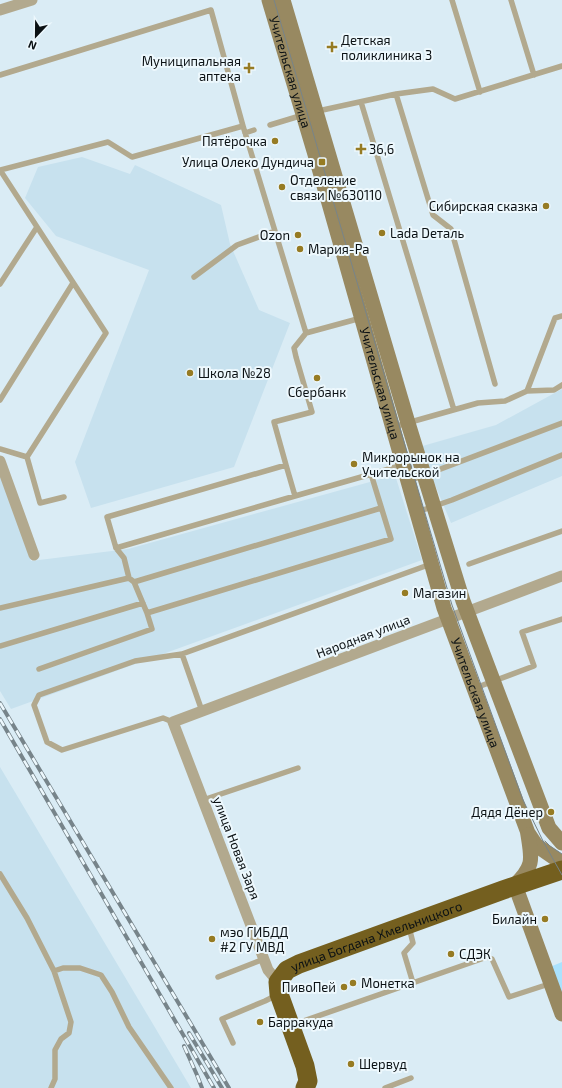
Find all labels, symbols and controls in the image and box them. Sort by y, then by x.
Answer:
street label: Учительская улица [266,14,315,130]
north arrow [16,16,56,56]
place label: Детская поликлиника 3 [341,32,432,63]
text: N [26,38,38,53]
marker: Детская поликлиника 3 [326,41,338,53]
place label: Муниципальная аптека [142,53,241,84]
marker: Муниципальная аптека [244,63,254,73]
place label: Пятёрочка [202,133,267,149]
marker: Пятёрочка [270,136,280,146]
place label: 36,6 [369,141,394,157]
marker: 36,6 [356,144,366,154]
place label: Улица Олеко Дундича [182,154,314,170]
marker: Улица Олеко Дундича [317,157,327,167]
place label: Отделение связи №630110 [290,172,382,203]
marker: Отделение связи №630110 [277,182,287,192]
place label: Сибирская сказка [429,198,538,214]
marker: Сибирская сказка [541,201,551,211]
place label: Lada Dеталь [390,225,465,241]
place label: Ozon [260,227,290,243]
marker: Lada Dеталь [377,228,387,238]
marker: Ozon [293,230,303,240]
place label: Мария-Ра [308,241,370,257]
marker: Мария-Ра [295,244,305,254]
street label: Учительская улица [357,325,404,441]
place label: Школа №28 [198,365,271,381]
marker: Школа №28 [185,368,195,378]
marker: Сбербанк [312,373,322,383]
place label: Сбербанк [288,384,346,400]
place label: Микрорынок на Учительской [362,449,460,480]
marker: Микрорынок на Учительской [349,459,359,469]
place label: Магазин [413,585,466,601]
marker: Магазин [400,588,410,598]
street label: Народная улица [314,611,412,661]
street label: Учительская улица [448,635,503,750]
street label: улица Новая Заря [210,794,264,902]
place label: Дядя Дёнер [471,804,543,820]
marker: Дядя Дёнер [546,807,556,817]
street label: улица Богдана Хмельницкого [288,898,464,975]
place label: Билайн [492,911,537,927]
marker: Билайн [540,914,550,924]
place label: мэо ГИБДД #2 ГУ МВД [220,924,288,955]
marker: мэо ГИБДД #2 ГУ МВД [207,934,217,944]
place label: СДЭК [459,946,491,962]
marker: СДЭК [446,949,456,959]
place label: Монетка [361,975,415,991]
marker: Монетка [348,978,358,988]
place label: ПивоПей [282,979,336,995]
marker: ПивоПей [339,982,349,992]
place label: Барракуда [268,1014,333,1030]
marker: Барракуда [255,1017,265,1027]
place label: Шервуд [359,1056,407,1072]
marker: Шервуд [346,1059,356,1069]

